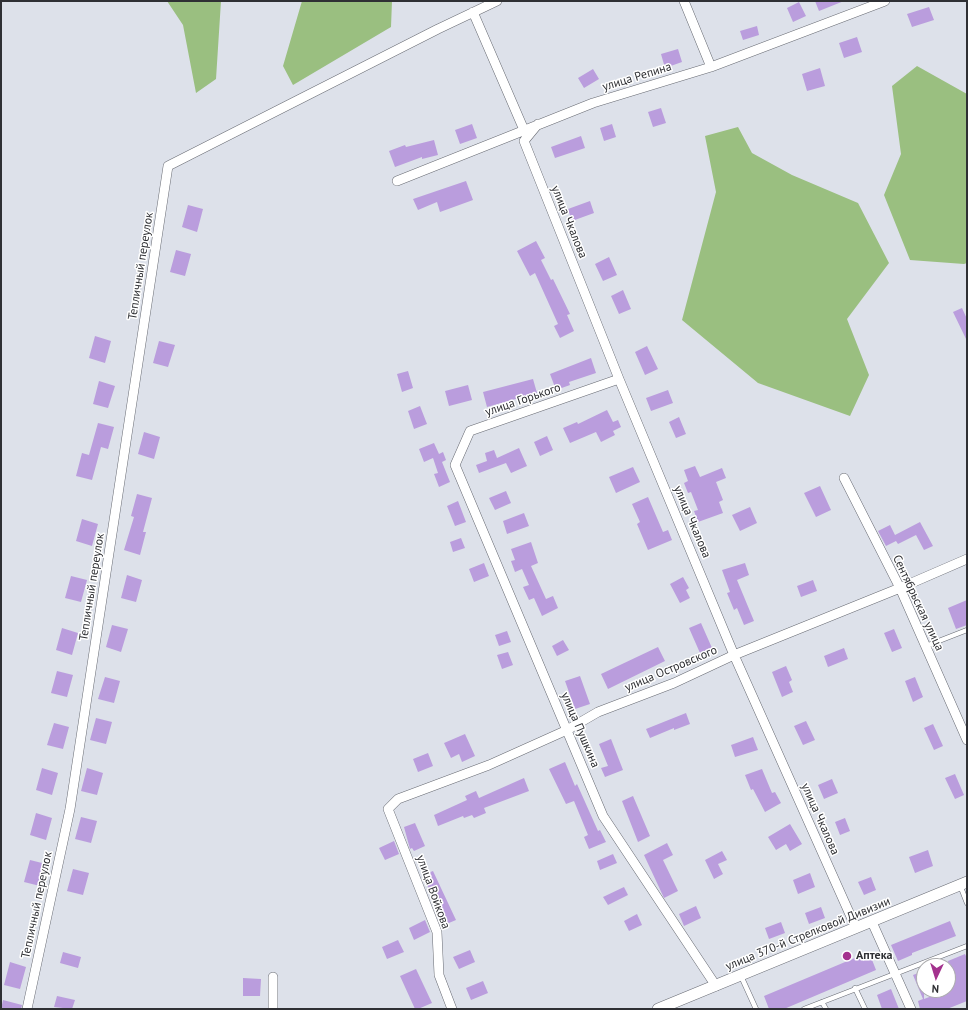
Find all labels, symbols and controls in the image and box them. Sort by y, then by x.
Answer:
street label: улица Репина [601,60,673,94]
street label: улица Чкалова [548,184,590,260]
street label: Тепличный переулок [125,211,157,321]
street label: улица Горького [483,380,563,420]
street label: улица Чкалова [670,484,714,560]
street label: Тепличный переулок [76,532,108,642]
street label: Сентябрьская улица [889,553,947,653]
street label: улица Островского [623,643,719,695]
street label: улица Пушкина [558,690,602,770]
street label: улица Чкалова [798,781,842,857]
street label: Тепличный переулок [19,850,55,960]
street label: улица Войкова [413,853,453,931]
street label: улица 370-й Стрелковой Дивизии [724,894,892,974]
place label: Аптека [856,949,892,963]
marker: Аптека [841,950,853,962]
north arrow [916,958,956,998]
text: N [931,982,939,996]

